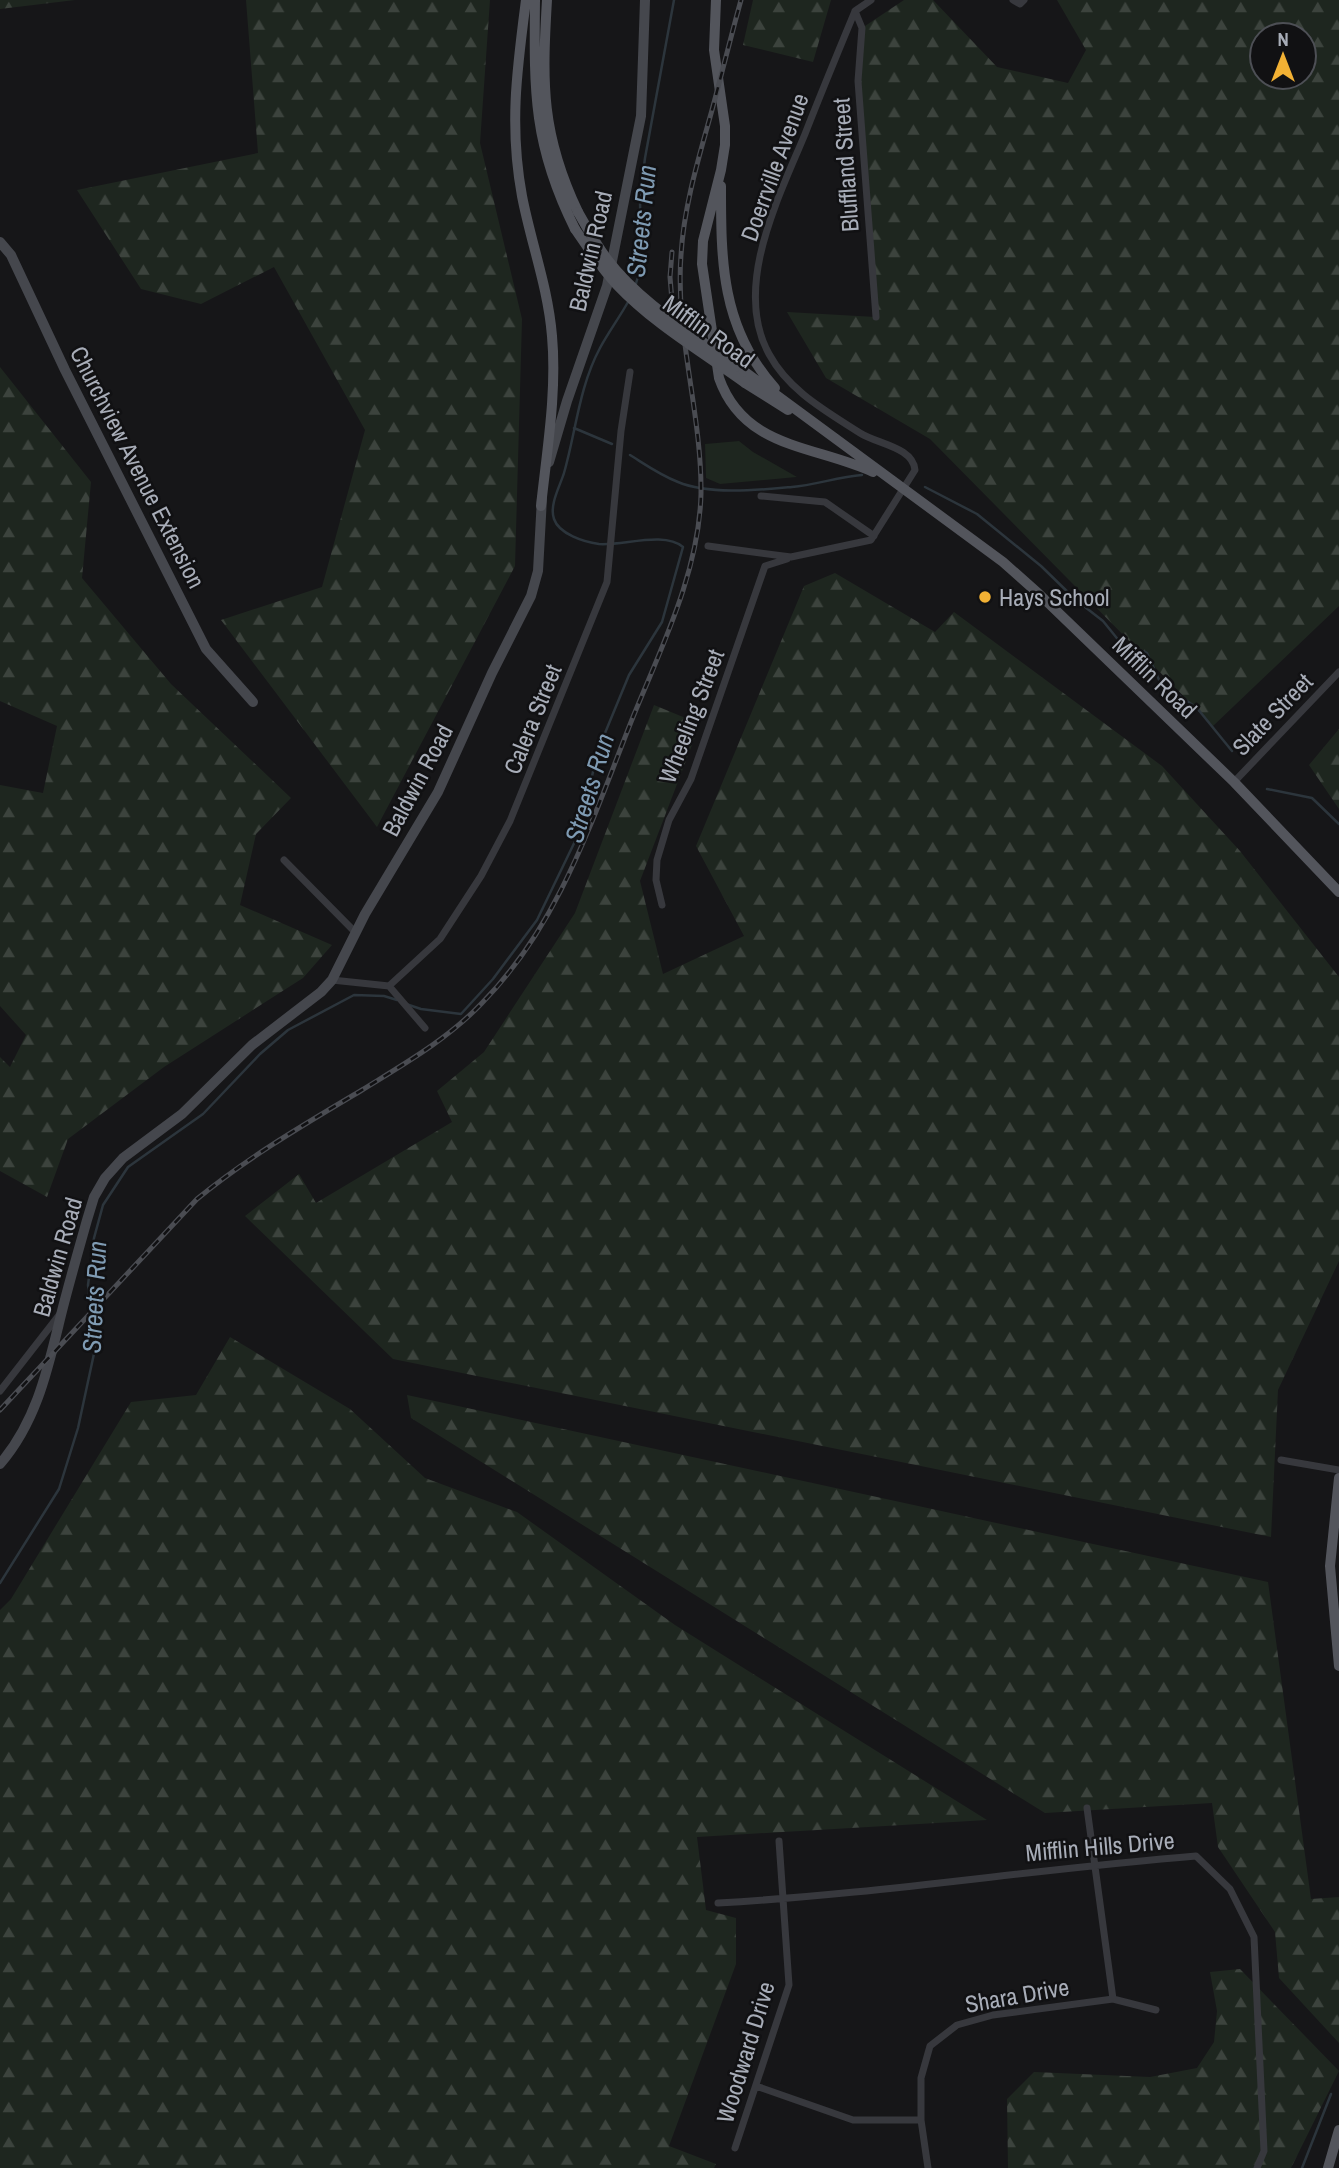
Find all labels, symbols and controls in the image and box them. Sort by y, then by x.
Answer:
north arrow [1248,21,1318,91]
text: N [1277,26,1289,52]
street label: Doerrville Avenue [732,89,816,245]
street label: Bluffland Street [824,96,866,233]
water label: Streets Run [618,163,664,279]
street label: Baldwin Road [561,188,619,314]
street label: Mifflin Road [657,287,761,375]
street label: Churchview Avenue Extension [63,340,213,594]
place label: Hays School [999,581,1109,613]
marker: Hays School [977,589,993,605]
street label: Mifflin Road [1106,629,1204,725]
street label: Wheeling Street [651,644,731,788]
street label: Calera Street [495,659,569,779]
street label: Slate Street [1225,666,1320,762]
street label: Baldwin Road [374,718,460,842]
water label: Streets Run [556,729,622,847]
street label: Baldwin Road [25,1194,89,1320]
water label: Streets Run [74,1240,114,1354]
street label: Mifflin Hills Drive [1024,1824,1176,1868]
street label: Shara Drive [963,1970,1071,2020]
street label: Woodward Drive [708,1977,782,2127]

